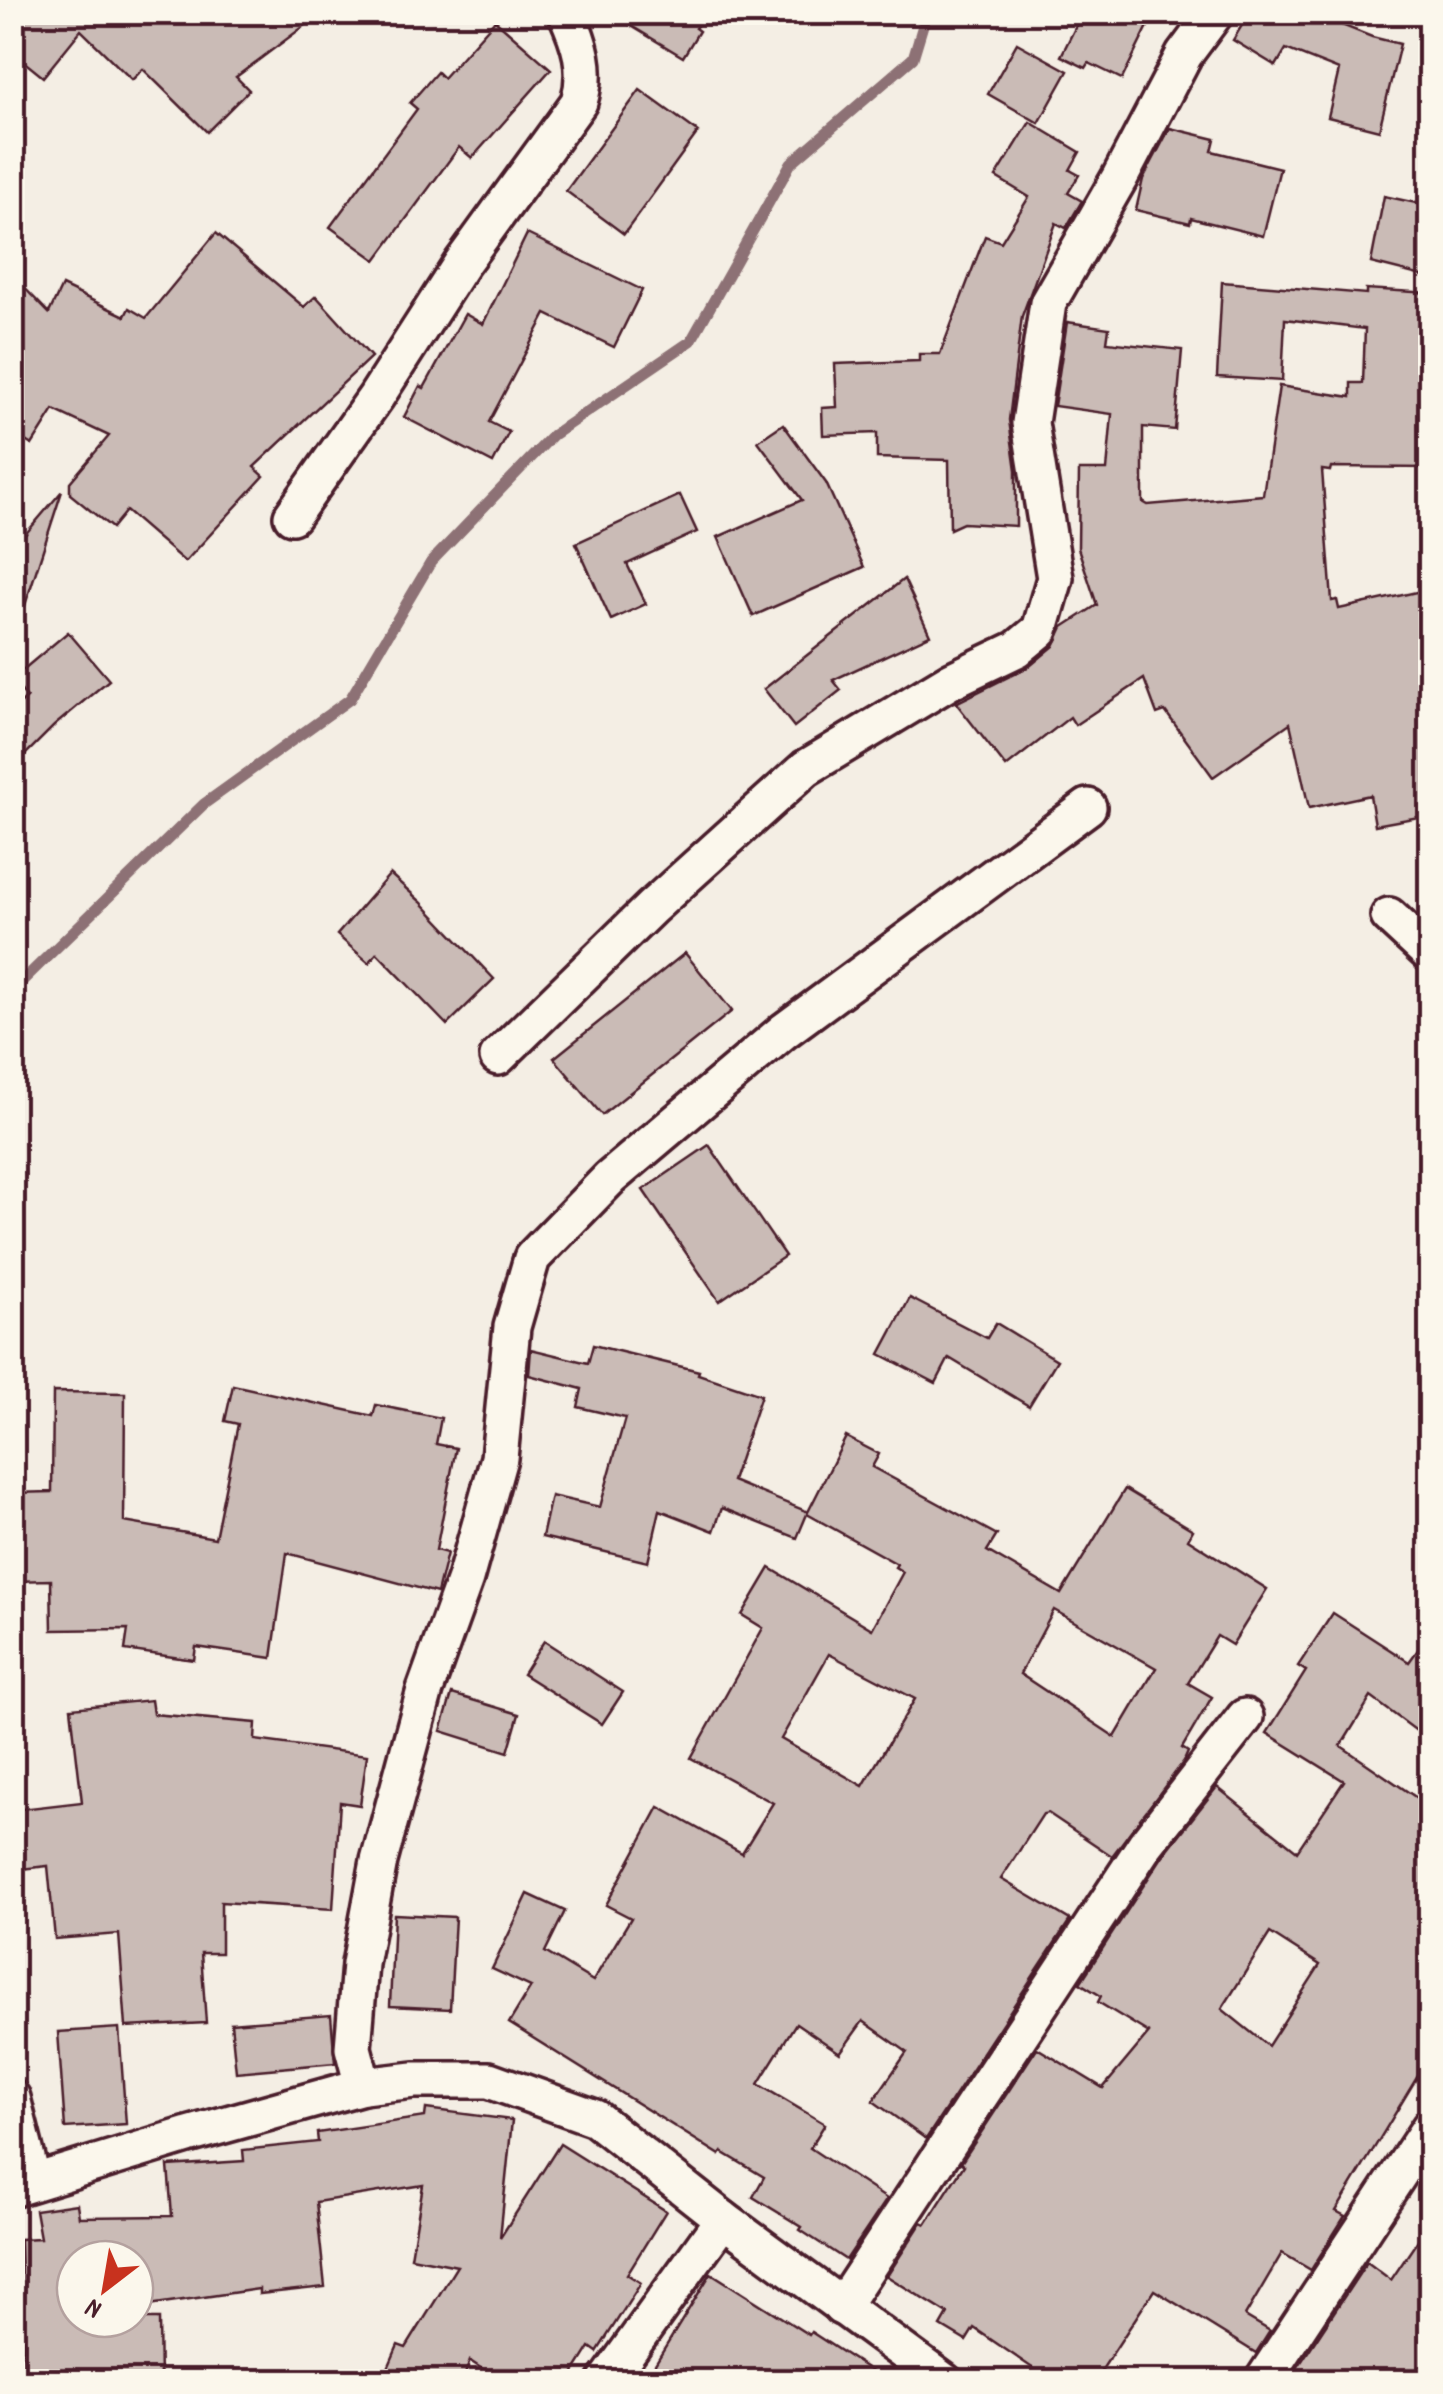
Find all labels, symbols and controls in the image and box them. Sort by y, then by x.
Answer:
north arrow [55,2239,155,2339]
text: N [78,2285,111,2327]

